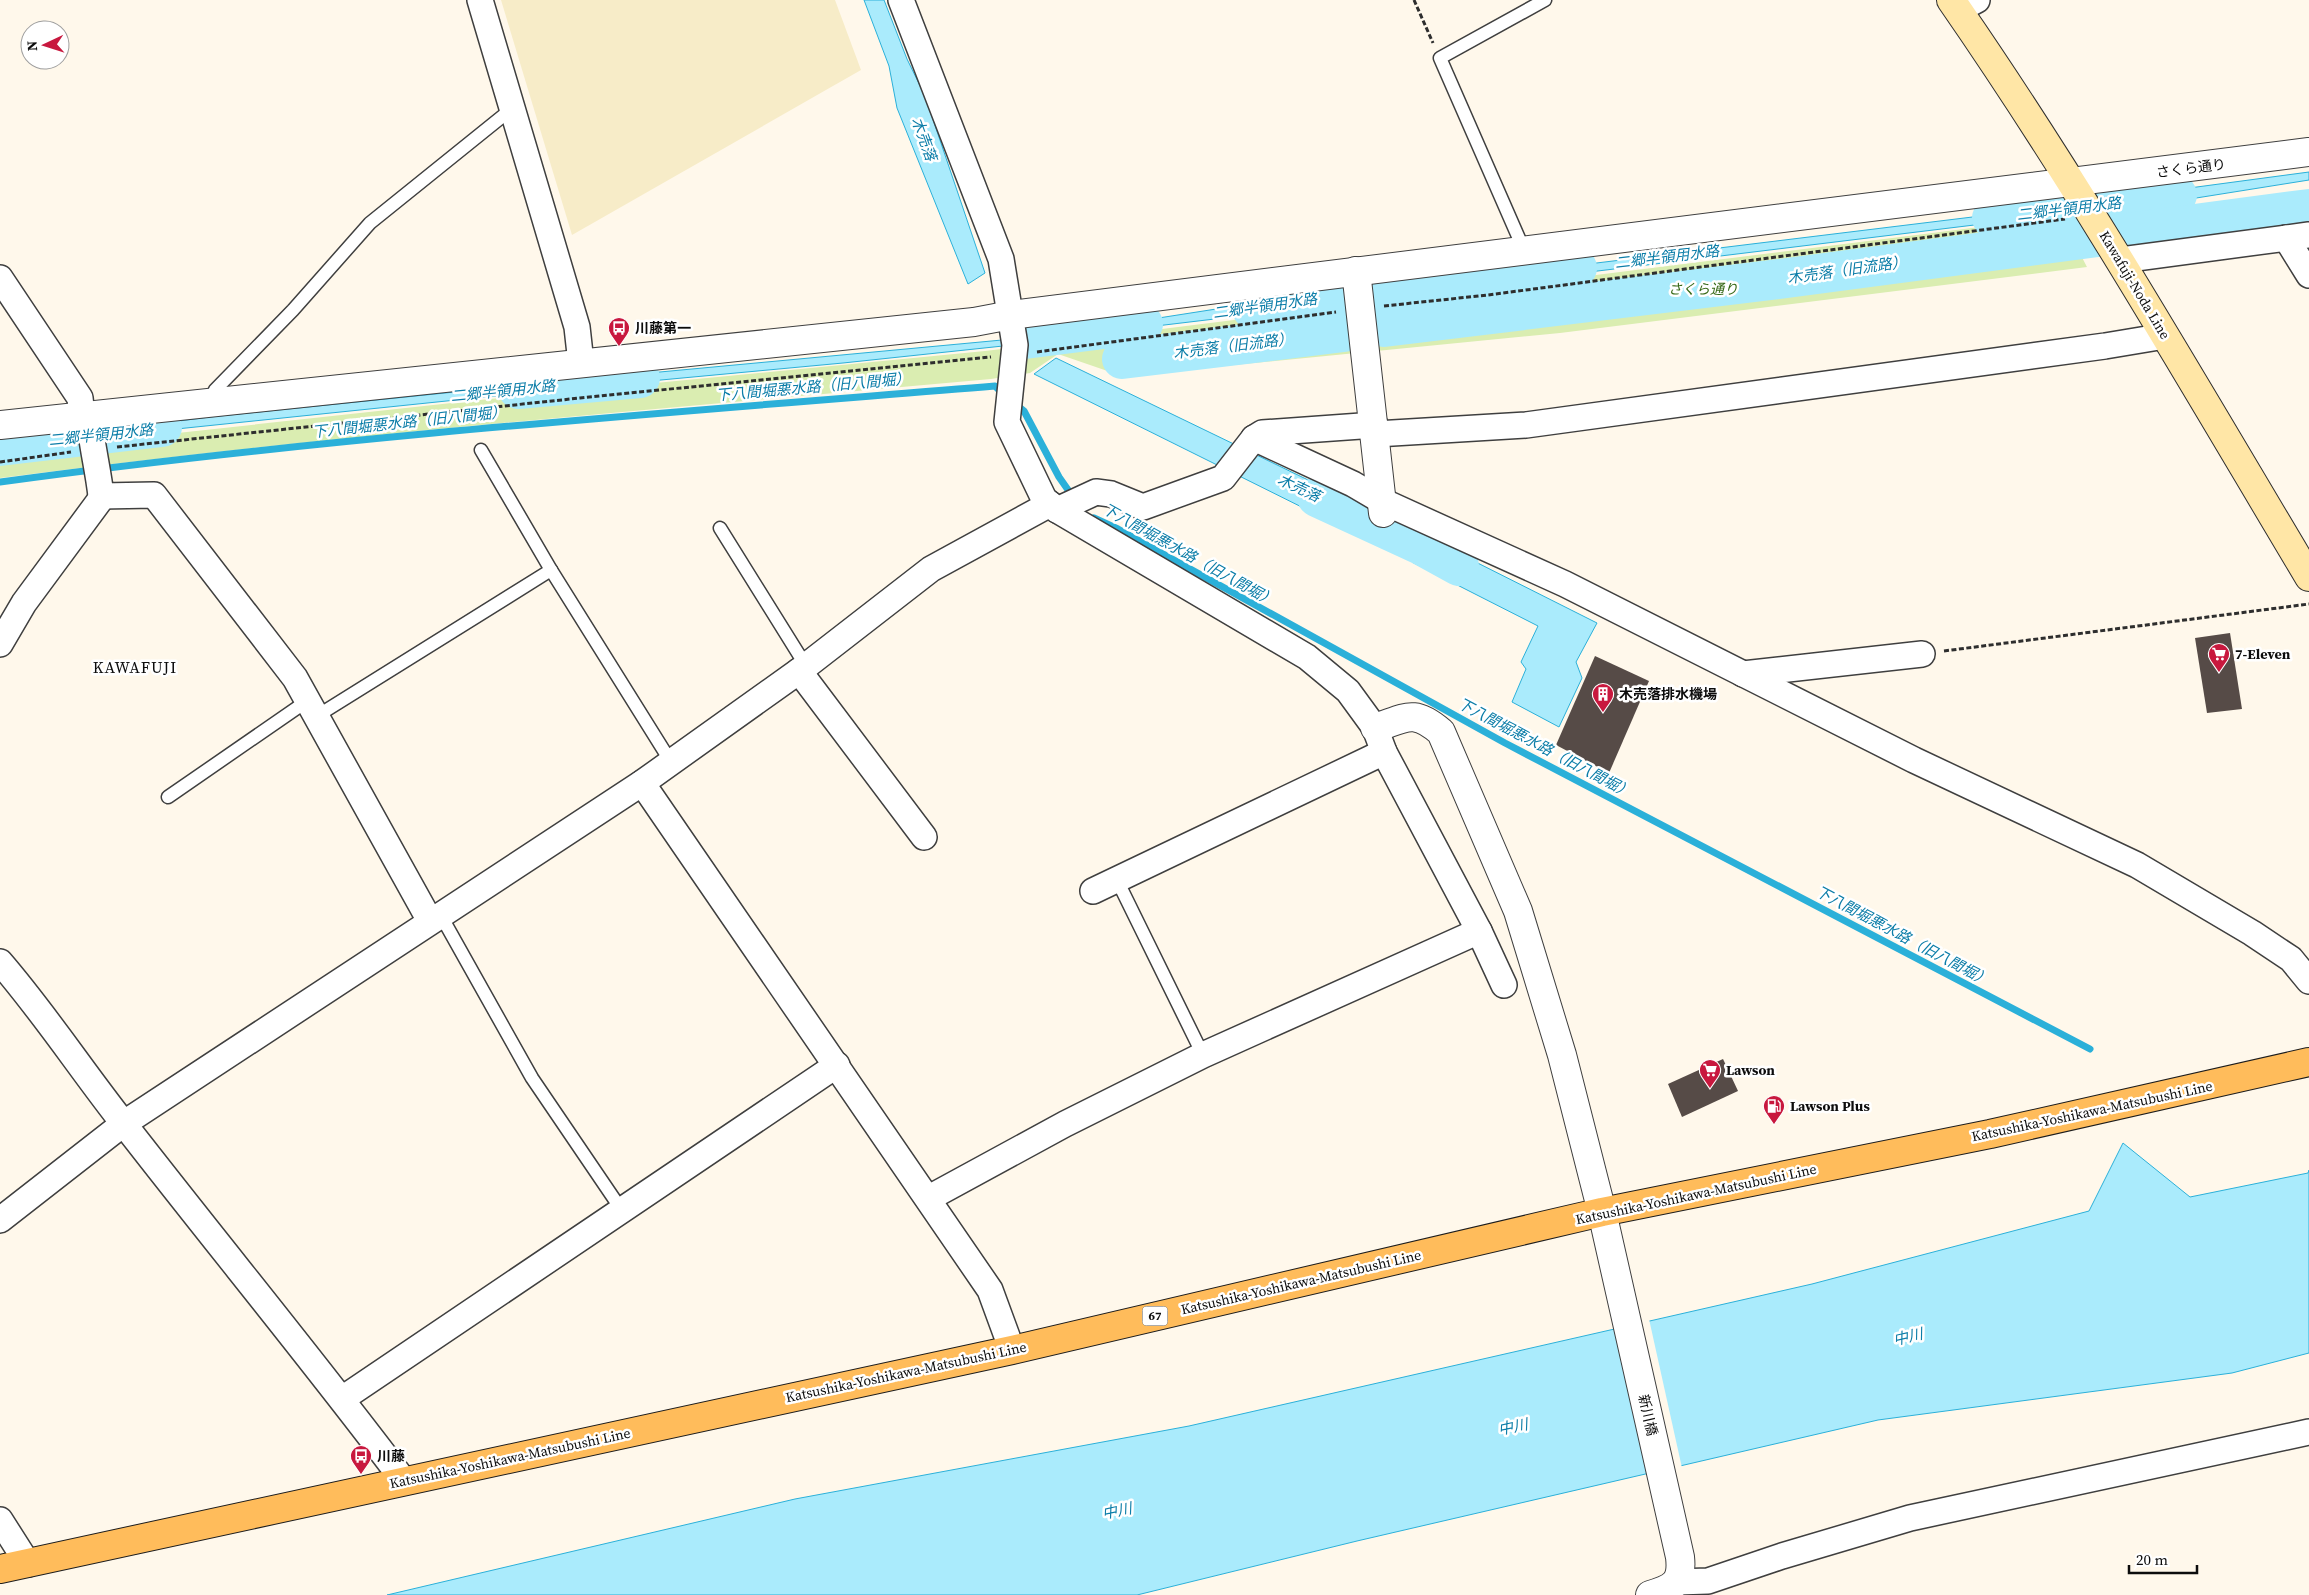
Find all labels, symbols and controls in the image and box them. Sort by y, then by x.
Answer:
north arrow [20,20,70,70]
text: N [22,40,42,52]
water label: 木売落 [907,114,943,165]
street label: さくら通り [2155,154,2227,182]
water label: 二郷半領用水路 [2016,191,2124,225]
street label: Kawafuji-Noda Line [2095,227,2175,343]
water label: 二郷半領用水路 [1614,239,1722,273]
water label: 木売落（旧流路） [1786,251,1908,288]
park label: さくら通り [1668,279,1738,299]
water label: 二郷半領用水路 [1211,288,1320,323]
bus stop icon: 川藤第一 [607,316,631,347]
place label: 川藤第一 [635,318,691,338]
water label: 木売落（旧流路） [1172,328,1294,363]
water label: 下八間堀悪水路（旧八間堀） [715,368,911,405]
water label: 二郷半領用水路 [450,374,558,406]
water label: 下八間堀悪水路（旧八間堀） [311,401,507,442]
water label: 二郷半領用水路 [48,418,156,450]
water label: 木売落 [1274,469,1326,507]
water label: 下八間堀悪水路（旧八間堀） [1099,498,1280,611]
supermarket icon: 7-Eleven [2207,642,2231,673]
place label: 7-Eleven [2235,644,2291,664]
district label: KAWAFUJI [93,656,177,678]
building icon: 木売落排水機場 [1591,682,1615,713]
place label: 木売落排水機場 [1619,684,1717,704]
water label: 下八間堀悪水路（旧八間堀） [1454,693,1636,803]
water label: 下八間堀悪水路（旧八間堀） [1812,881,1994,991]
supermarket icon: Lawson [1698,1058,1722,1089]
place label: Lawson [1726,1060,1775,1080]
street label: Katsushika-Yoshikawa-Matsubushi Line [1970,1076,2214,1146]
fuel station icon: Lawson Plus [1762,1094,1786,1125]
place label: Lawson Plus [1790,1096,1870,1116]
street label: Katsushika-Yoshikawa-Matsubushi Line [1574,1159,1818,1229]
street label: Katsushika-Yoshikawa-Matsubushi Line [1179,1245,1423,1319]
road number: 67 [1142,1306,1168,1325]
water label: 中川 [1891,1322,1927,1350]
street label: Katsushika-Yoshikawa-Matsubushi Line [784,1337,1028,1407]
street label: 新川橋 [1634,1392,1662,1438]
water label: 中川 [1496,1413,1532,1440]
street label: Katsushika-Yoshikawa-Matsubushi Line [388,1423,632,1493]
bus stop icon: 川藤 [349,1444,373,1475]
place label: 川藤 [377,1446,405,1466]
water label: 中川 [1100,1497,1136,1524]
scale bar [2129,1542,2196,1574]
text: 20 m [2136,1549,2168,1570]

